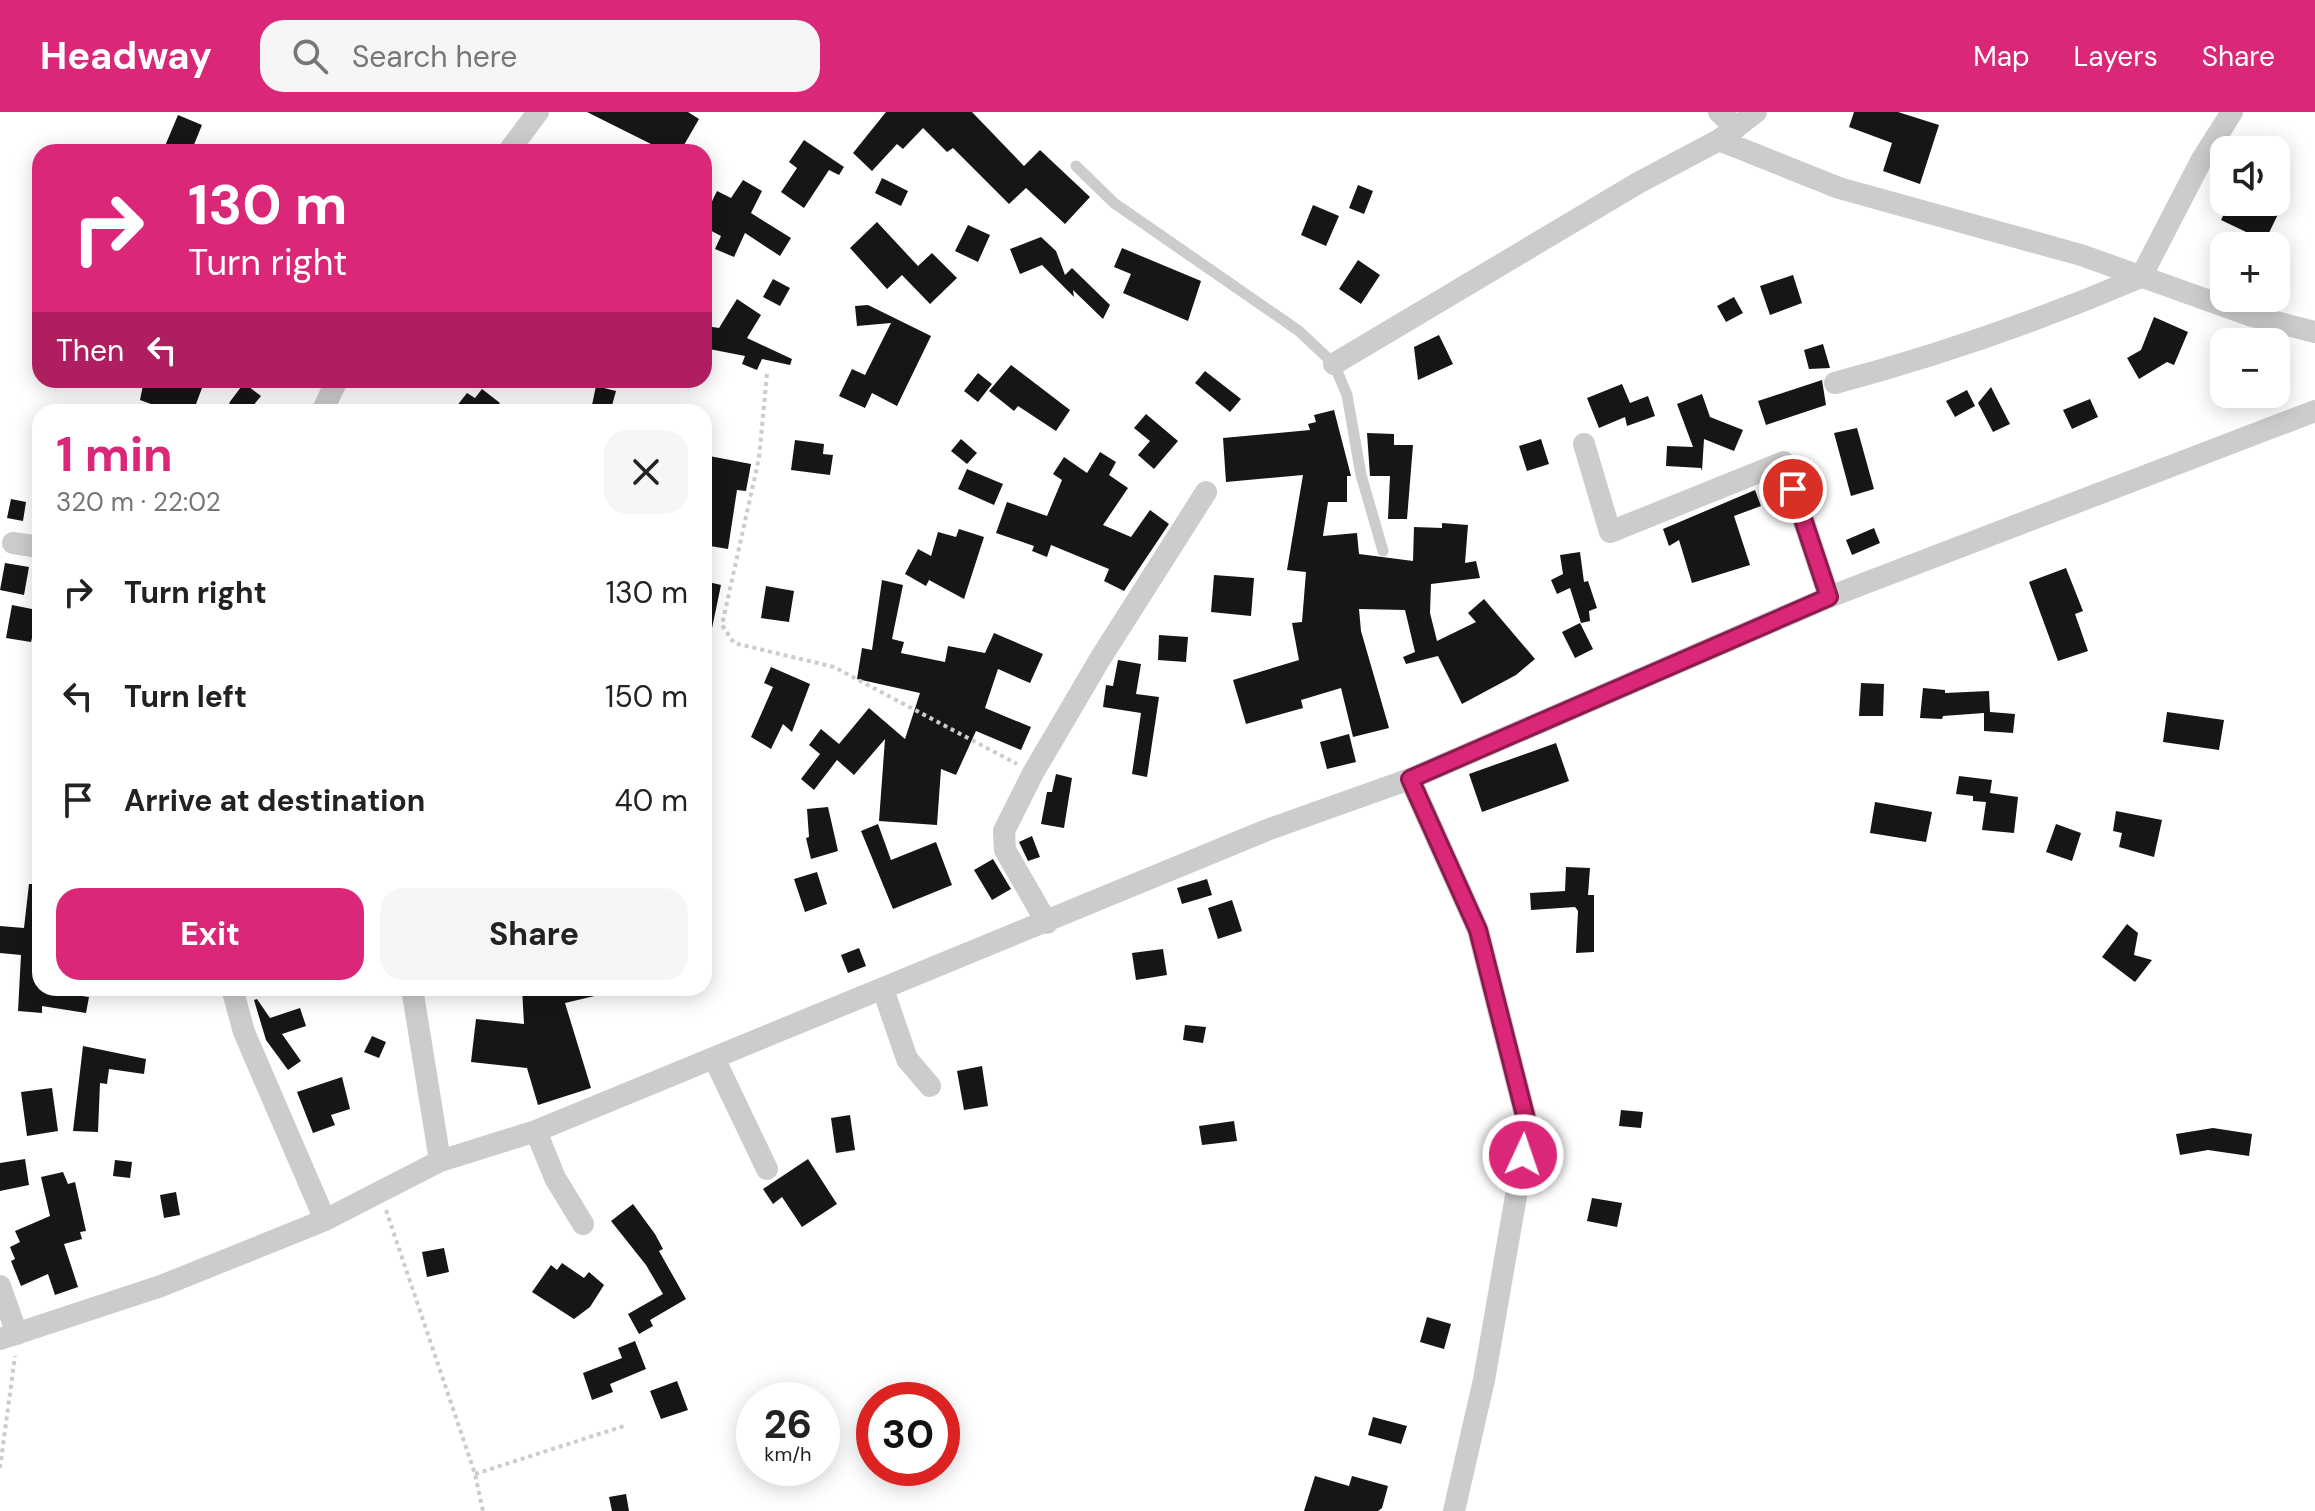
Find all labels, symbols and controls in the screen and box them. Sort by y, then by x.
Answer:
search box [260,20,820,92]
text: Headway [40,31,212,81]
icon: search [288,34,332,78]
text: Search here [352,37,517,76]
text: Map [1973,38,2030,75]
text: Layers [2074,38,2158,75]
text: Share [2202,38,2275,75]
map controls [2210,136,2290,408]
button: sound [2210,136,2290,216]
text: 130 m [188,168,347,241]
icon: right [56,176,160,280]
button: + [2210,232,2290,312]
text: Turn right [188,239,347,286]
icon: left [140,328,184,372]
button: − [2210,328,2290,408]
text: Then [56,331,124,370]
text: 1 min [56,423,173,486]
button: close [604,430,688,514]
pin [1759,455,1827,523]
icon: arrive [1771,467,1815,511]
text: 320 m · 22:02 [56,485,221,519]
icon: right [56,570,100,614]
text: Turn right [124,573,267,612]
text: 130 m [606,573,688,612]
icon: left [56,674,100,718]
text: Turn left [124,677,247,716]
text: 150 m [605,677,688,716]
icon: arrive [56,778,100,822]
text: Arrive at destination [124,781,425,820]
text: 40 m [615,781,688,820]
button: Exit [56,888,364,980]
button: Share [380,888,688,980]
position arrow [1481,1113,1565,1197]
speed limit sign: 30 [856,1382,960,1486]
text: 26 [764,1398,812,1450]
text: km/h [764,1441,812,1467]

